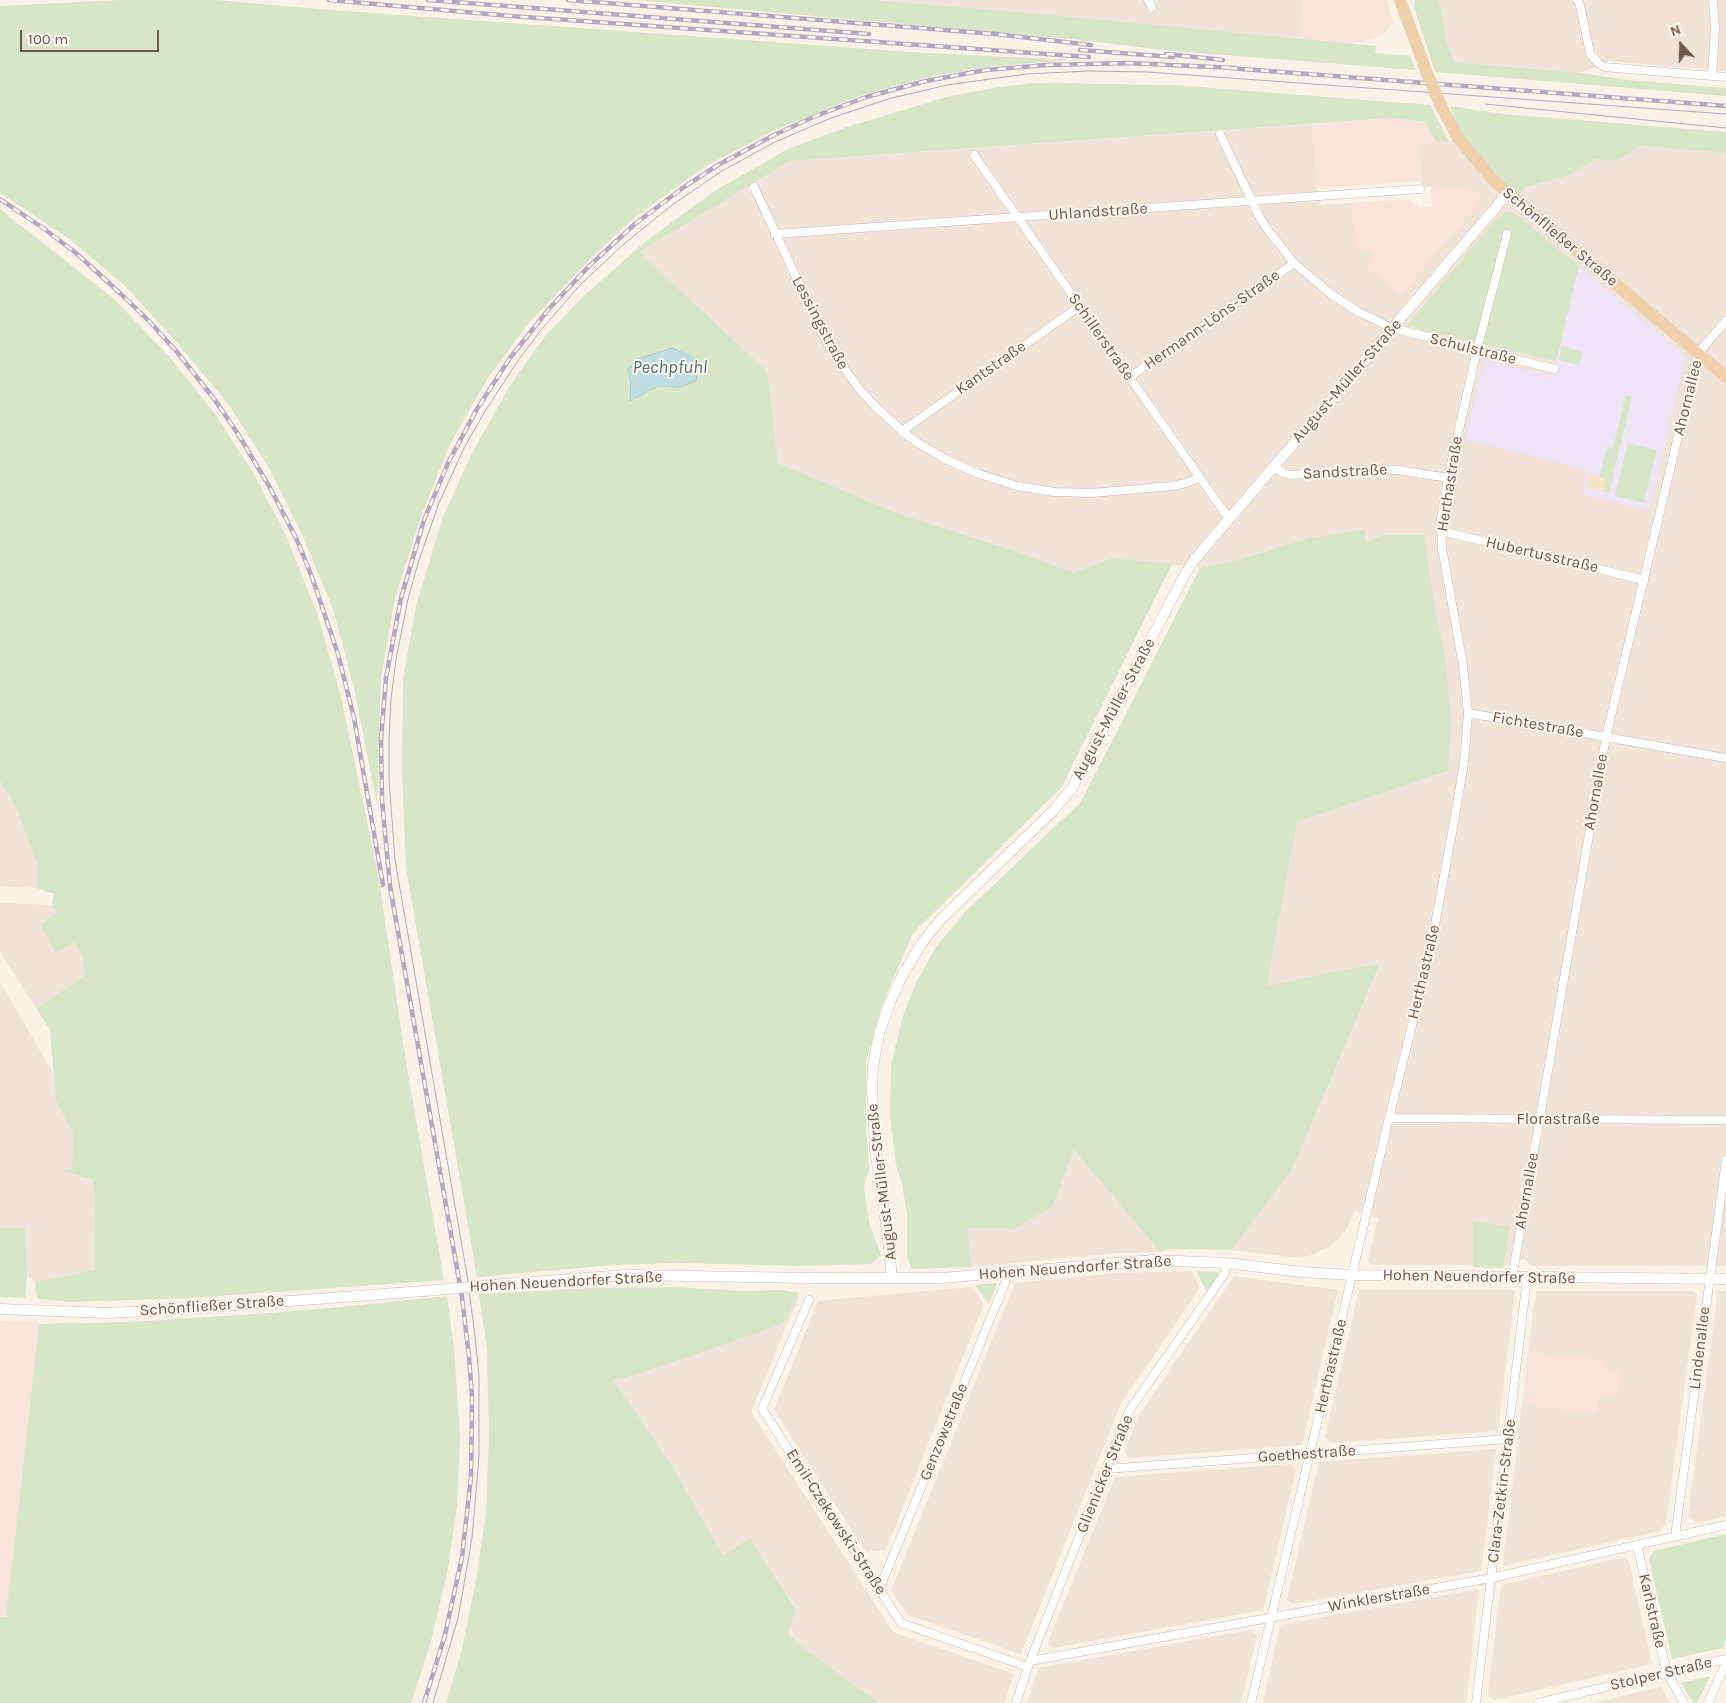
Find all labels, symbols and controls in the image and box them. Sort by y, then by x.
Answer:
scale bar [22,20,161,52]
north arrow [1656,20,1706,70]
text: N [1668,21,1683,40]
text: 100 m [28,30,68,48]
street label: Schönfließer Straße [1498,183,1622,291]
street label: Uhlandstraße [1048,199,1148,225]
street label: Hermann-Löns-Straße [1140,266,1284,374]
street label: Lessingstraße [787,273,853,373]
street label: Schillerstraße [1064,290,1138,384]
street label: August-Müller-Straße [1288,315,1406,447]
street label: Schulstraße [1428,329,1518,369]
street label: Kantstraße [952,337,1030,399]
water label: Pechpfuhl [633,357,707,379]
street label: Ahornallee [1669,358,1707,438]
street label: Herthastraße [1433,435,1467,533]
street label: Sandstraße [1302,460,1388,484]
street label: Hubertusstraße [1484,533,1600,577]
street label: August-Müller-Straße [1069,635,1159,783]
street label: Fichtestraße [1491,708,1585,742]
street label: Ahornallee [1580,752,1612,832]
street label: Herthastraße [1404,923,1444,1021]
street label: August-Müller-Straße [863,1103,901,1261]
street label: Florastraße [1516,1109,1600,1129]
street label: Ahornallee [1511,1151,1543,1231]
street label: Hohen Neuendorfer Straße [978,1252,1172,1284]
street label: Hohen Neuendorfer Straße [1382,1266,1576,1288]
street label: Hohen Neuendorfer Straße [469,1267,663,1297]
street label: Schönfließer Straße [139,1291,285,1321]
street label: Lindenallee [1685,1305,1715,1391]
street label: Herthastraße [1311,1317,1351,1415]
street label: Genzowstraße [916,1381,972,1483]
street label: Glienicker Straße [1073,1412,1137,1536]
street label: Clara-Zetkin-Straße [1484,1418,1520,1564]
street label: Goethestraße [1257,1441,1357,1467]
street label: Emil-Czekowski-Straße [782,1446,890,1598]
street label: Karlstraße [1634,1572,1670,1650]
street label: Winklerstraße [1326,1580,1432,1616]
street label: Stolper Straße [1608,1653,1714,1695]

